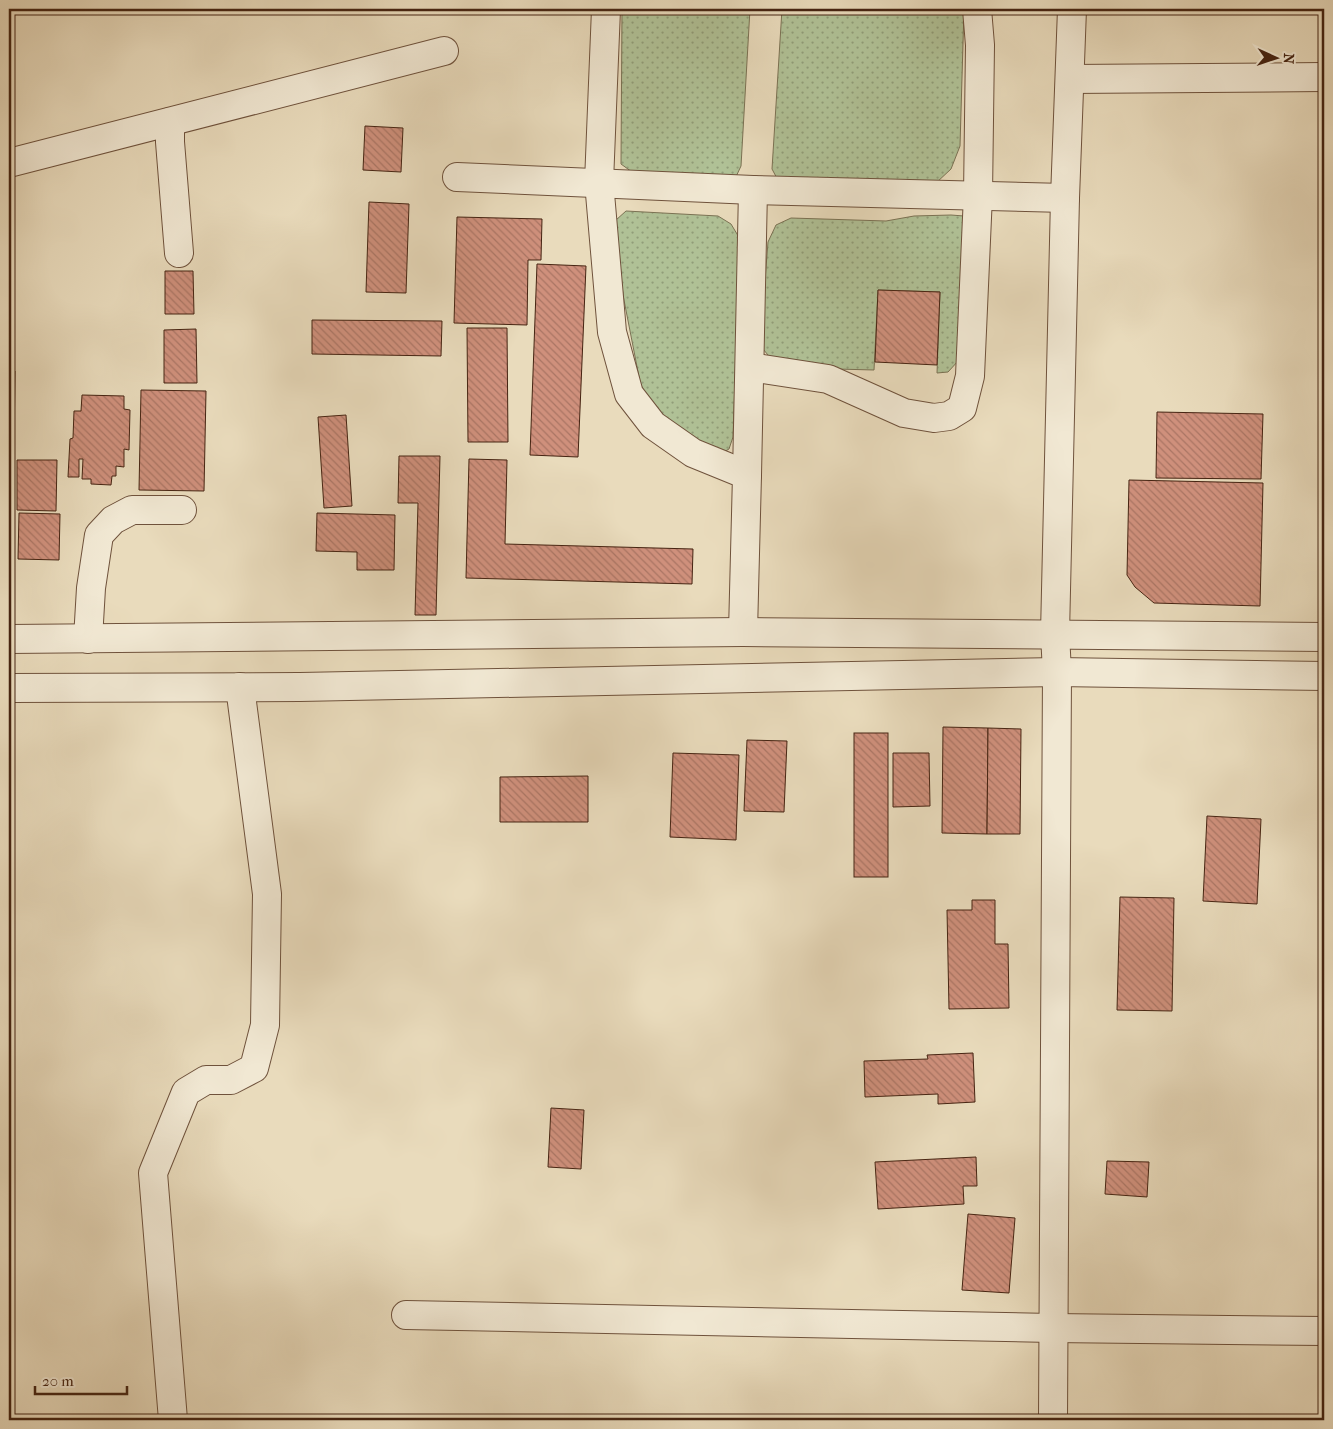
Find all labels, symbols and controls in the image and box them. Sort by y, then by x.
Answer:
north arrow [1250,32,1300,82]
text: N [1280,53,1297,65]
scale bar [35,1364,128,1396]
text: 20 m [42,1372,74,1390]

